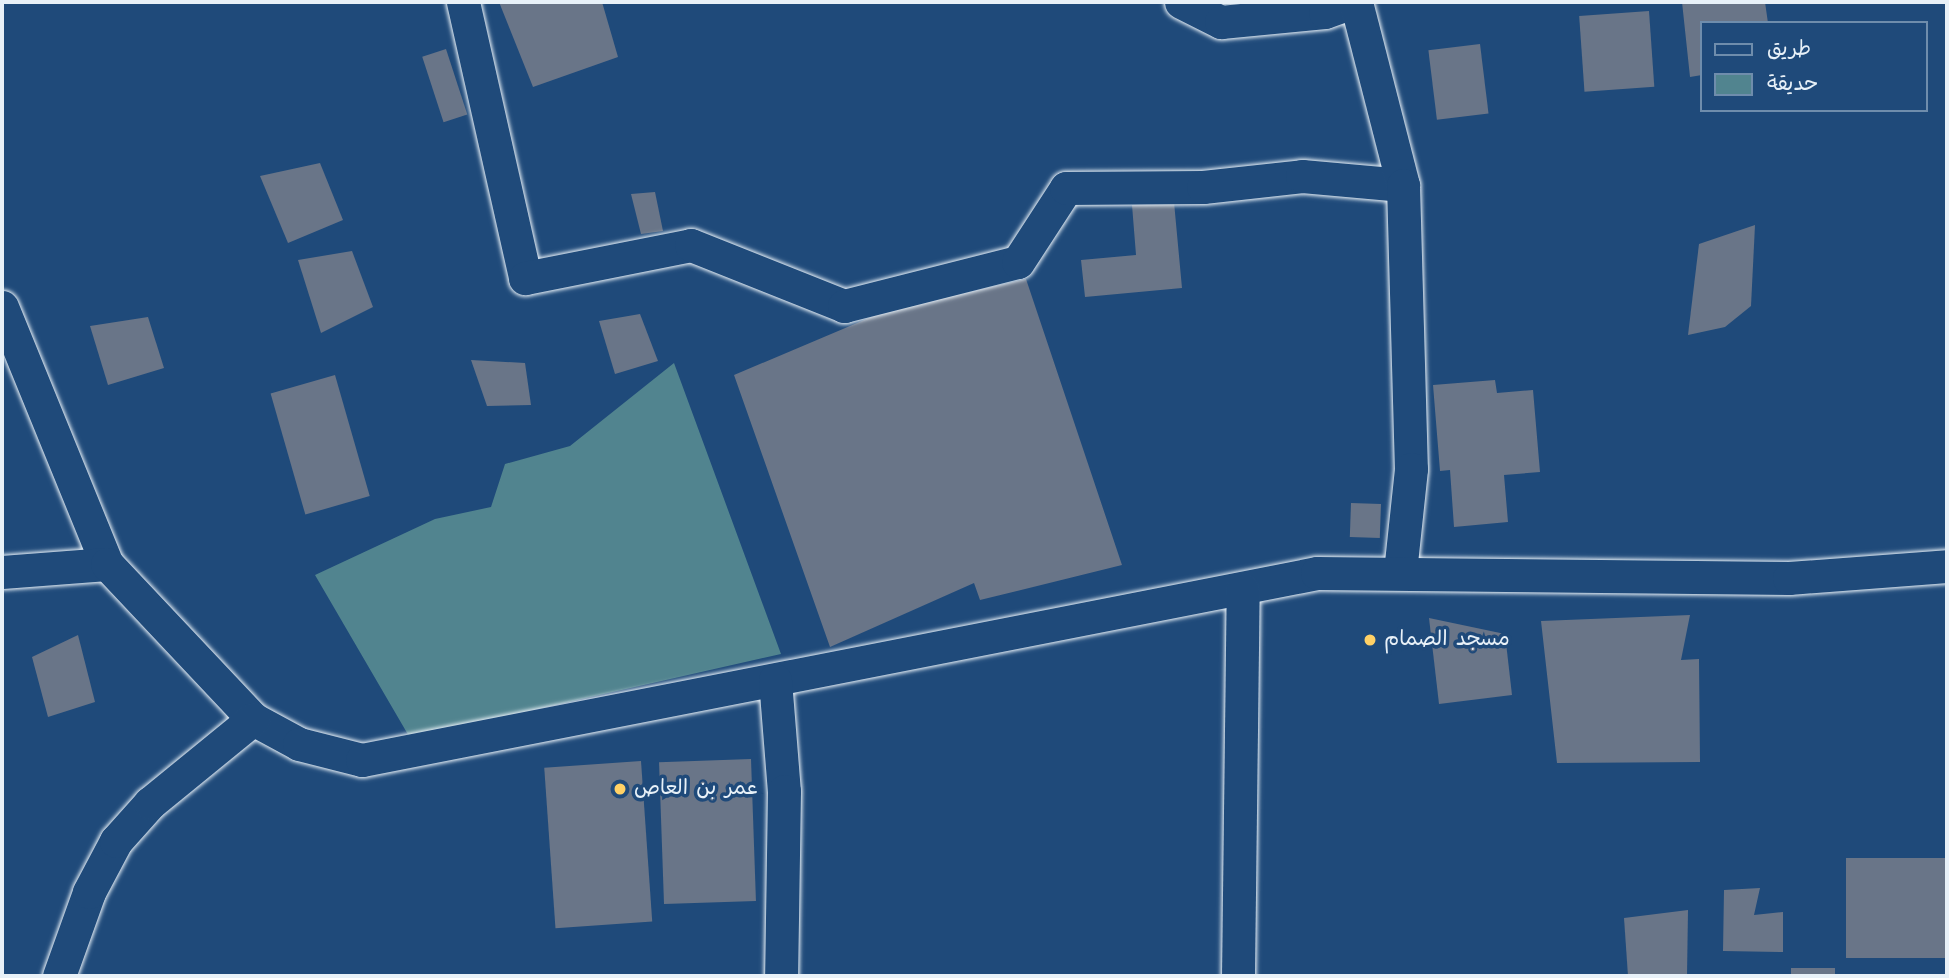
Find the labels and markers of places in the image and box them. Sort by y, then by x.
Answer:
place label: مسجد الصمام [1384,627,1510,653]
marker: مسجد الصمام [1362,632,1378,648]
place label: عمر بن العاص [634,776,758,802]
marker: عمر بن العاص [612,781,628,797]

